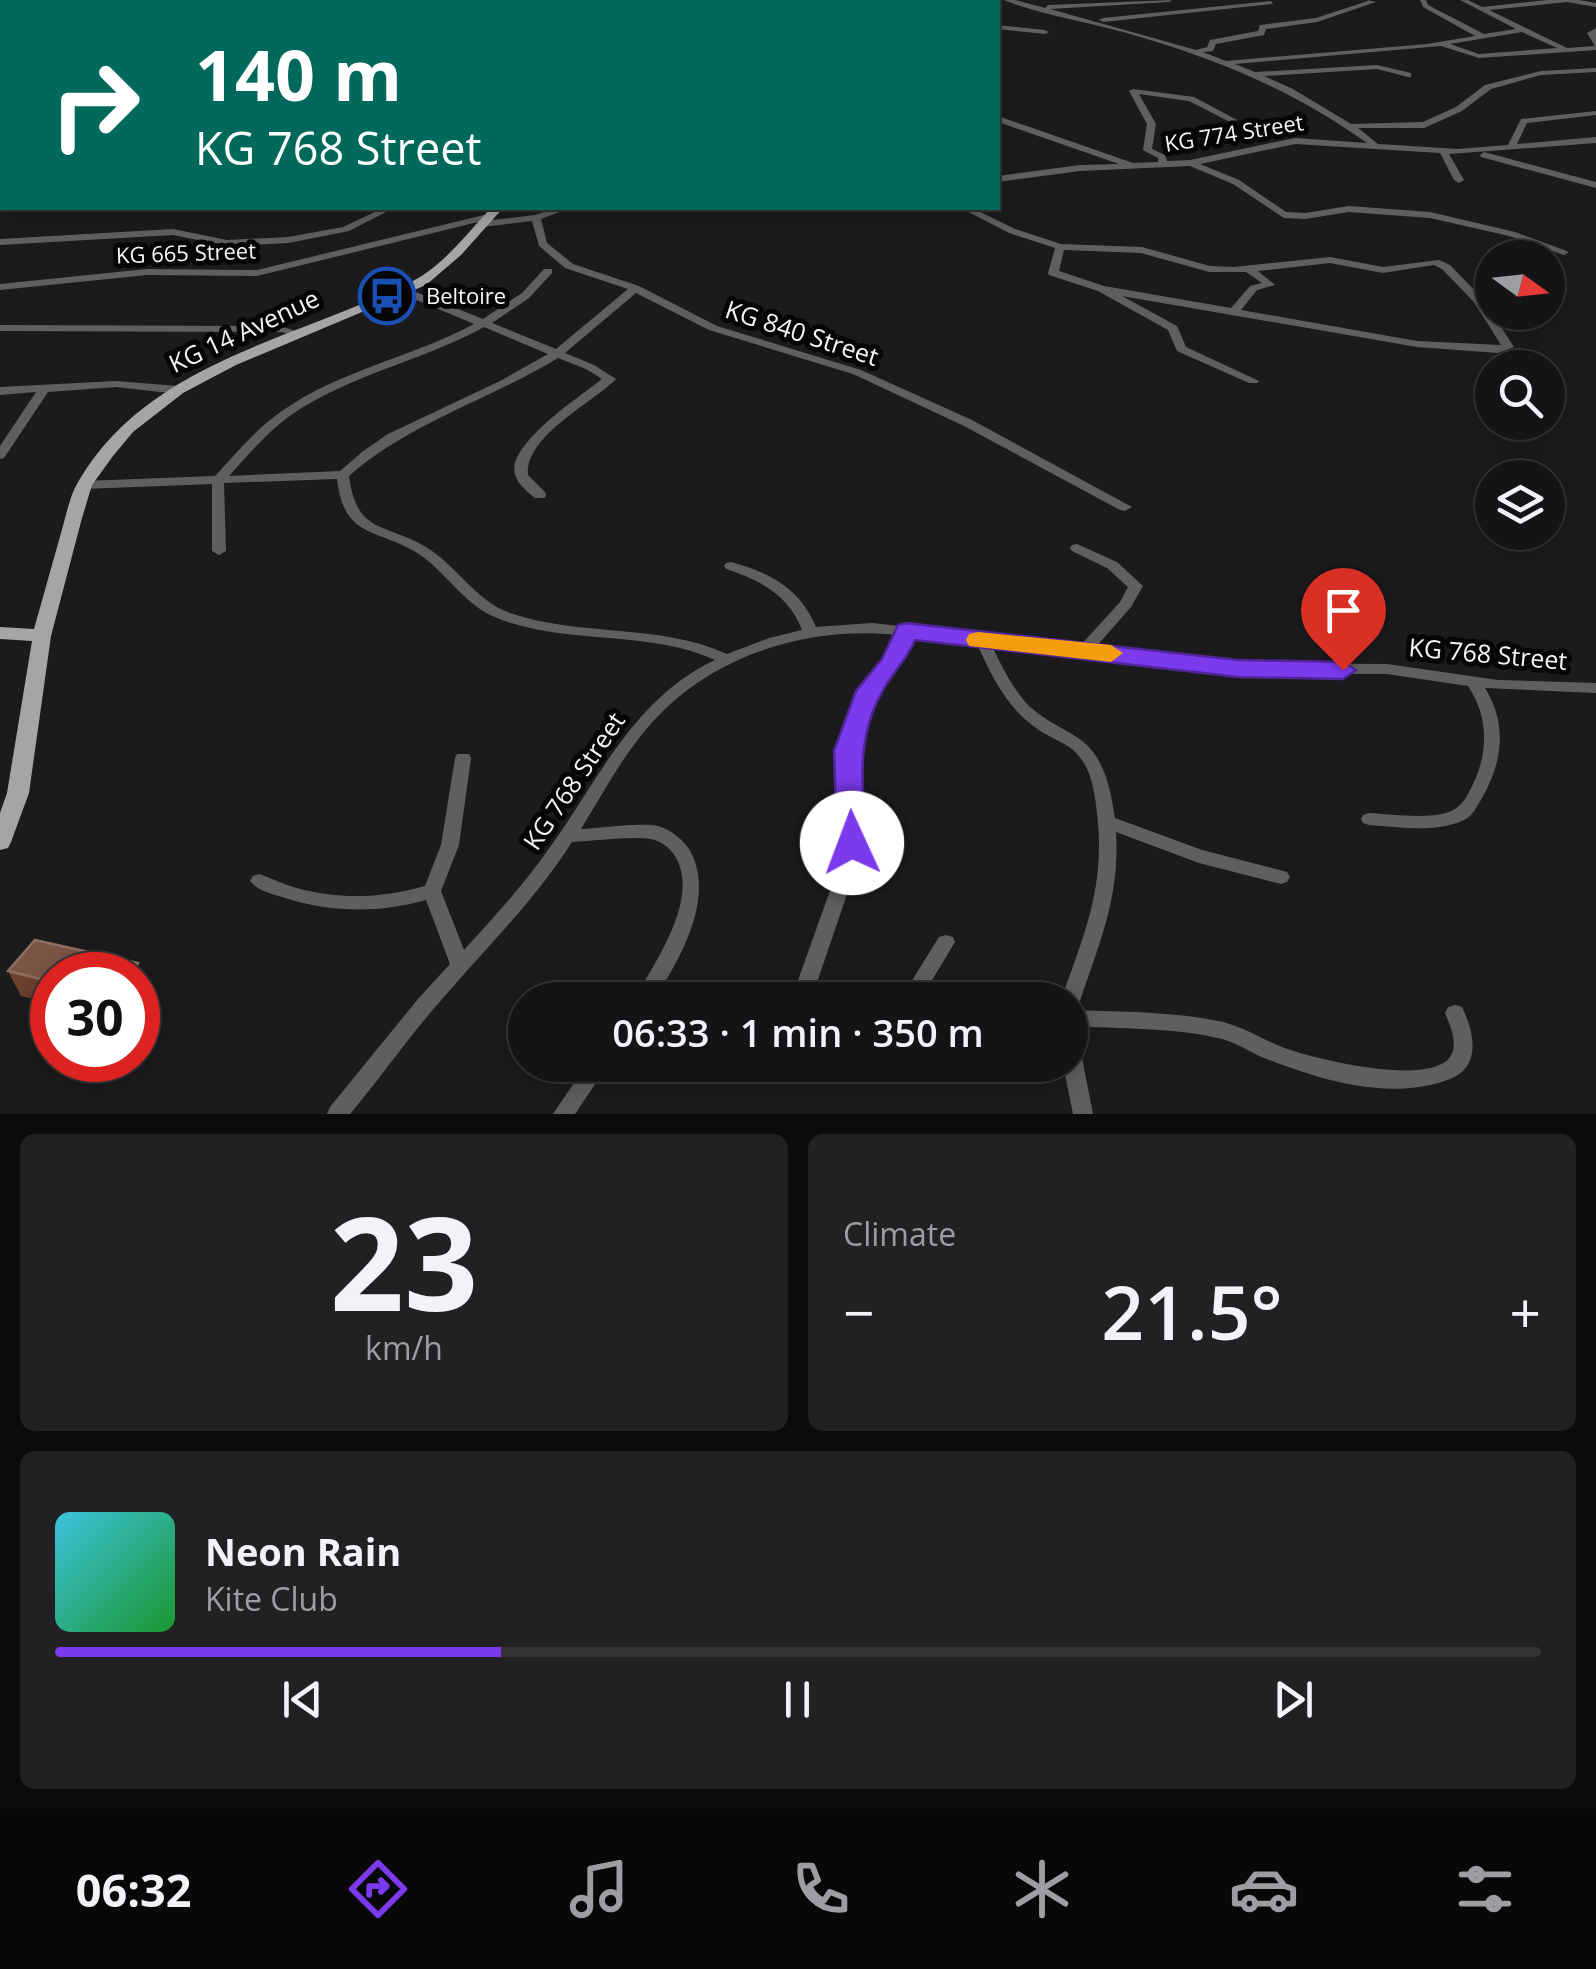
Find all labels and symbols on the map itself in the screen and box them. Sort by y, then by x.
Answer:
street label: KG 774 Street [1162,106,1306,158]
street label: KG 665 Street [115,235,257,269]
north arrow [1475,240,1565,330]
bus stop icon: Beltoire [357,266,417,326]
street label: KG 14 Avenue [163,280,324,380]
place label: Beltoire [426,280,506,310]
street label: KG 840 Street [721,291,883,373]
pin [1301,568,1386,671]
street label: KG 768 Street [1407,629,1569,677]
street label: KG 768 Street [515,705,632,856]
position arrow [800,791,904,895]
speed limit sign: 30 [30,952,160,1082]

